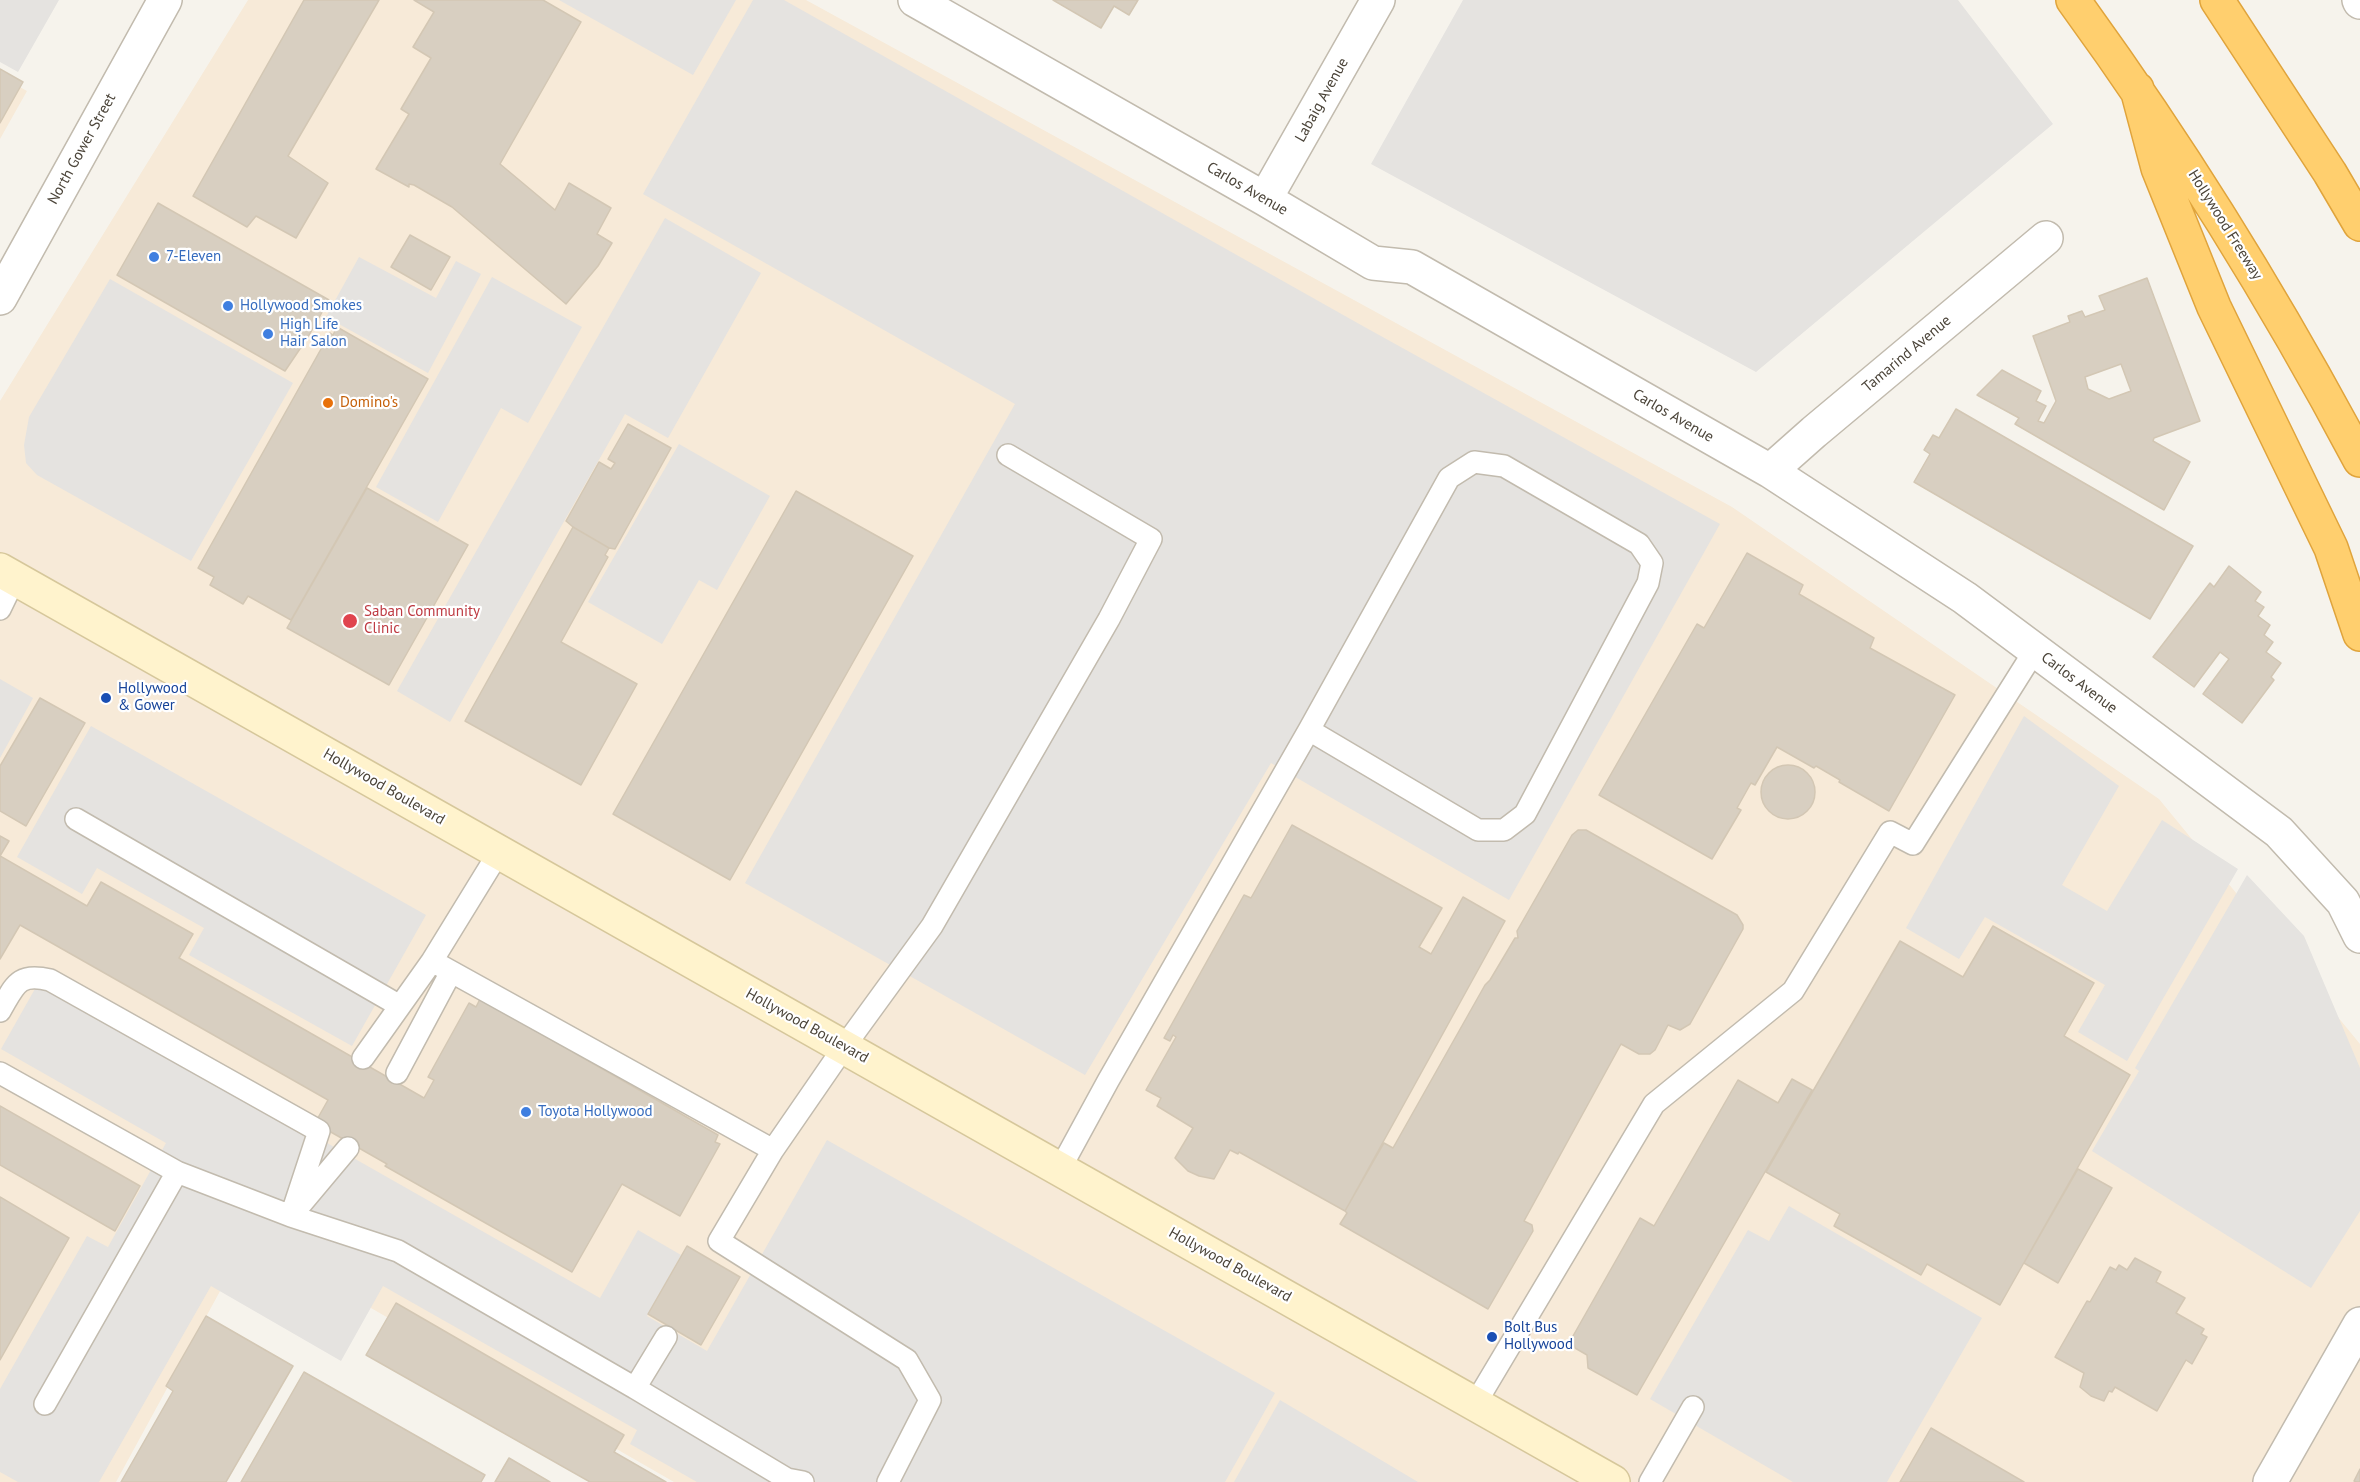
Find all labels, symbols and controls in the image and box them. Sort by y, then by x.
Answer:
street label: Labaig Avenue [1291,55,1353,145]
street label: North Gower Street [44,90,120,208]
street label: Carlos Avenue [1203,159,1291,219]
street label: Hollywood Freeway [2184,167,2266,283]
place label: 7-Eleven [166,248,221,266]
marker: 7-Eleven [147,250,161,264]
place label: Hollywood Smokes [240,297,362,315]
marker: Hollywood Smokes [221,299,235,313]
street label: Tamarind Avenue [1859,312,1955,396]
place label: High Life Hair Salon [280,316,347,351]
marker: High Life Hair Salon [261,327,275,341]
street label: Carlos Avenue [1629,386,1717,446]
place label: Domino's [340,394,398,412]
marker: Domino's [321,396,335,410]
place label: Saban Community Clinic [364,603,480,638]
marker: Saban Community Clinic [341,612,359,630]
street label: Carlos Avenue [2037,649,2121,717]
place label: Hollywood & Gower [118,680,187,715]
marker: Hollywood & Gower [99,691,113,705]
street label: Hollywood Boulevard [320,745,448,829]
street label: Hollywood Boulevard [743,985,871,1067]
place label: Toyota Hollywood [538,1103,653,1121]
marker: Toyota Hollywood [519,1105,533,1119]
street label: Hollywood Boulevard [1166,1224,1294,1306]
place label: Bolt Bus Hollywood [1504,1319,1573,1354]
marker: Bolt Bus Hollywood [1485,1330,1499,1344]

